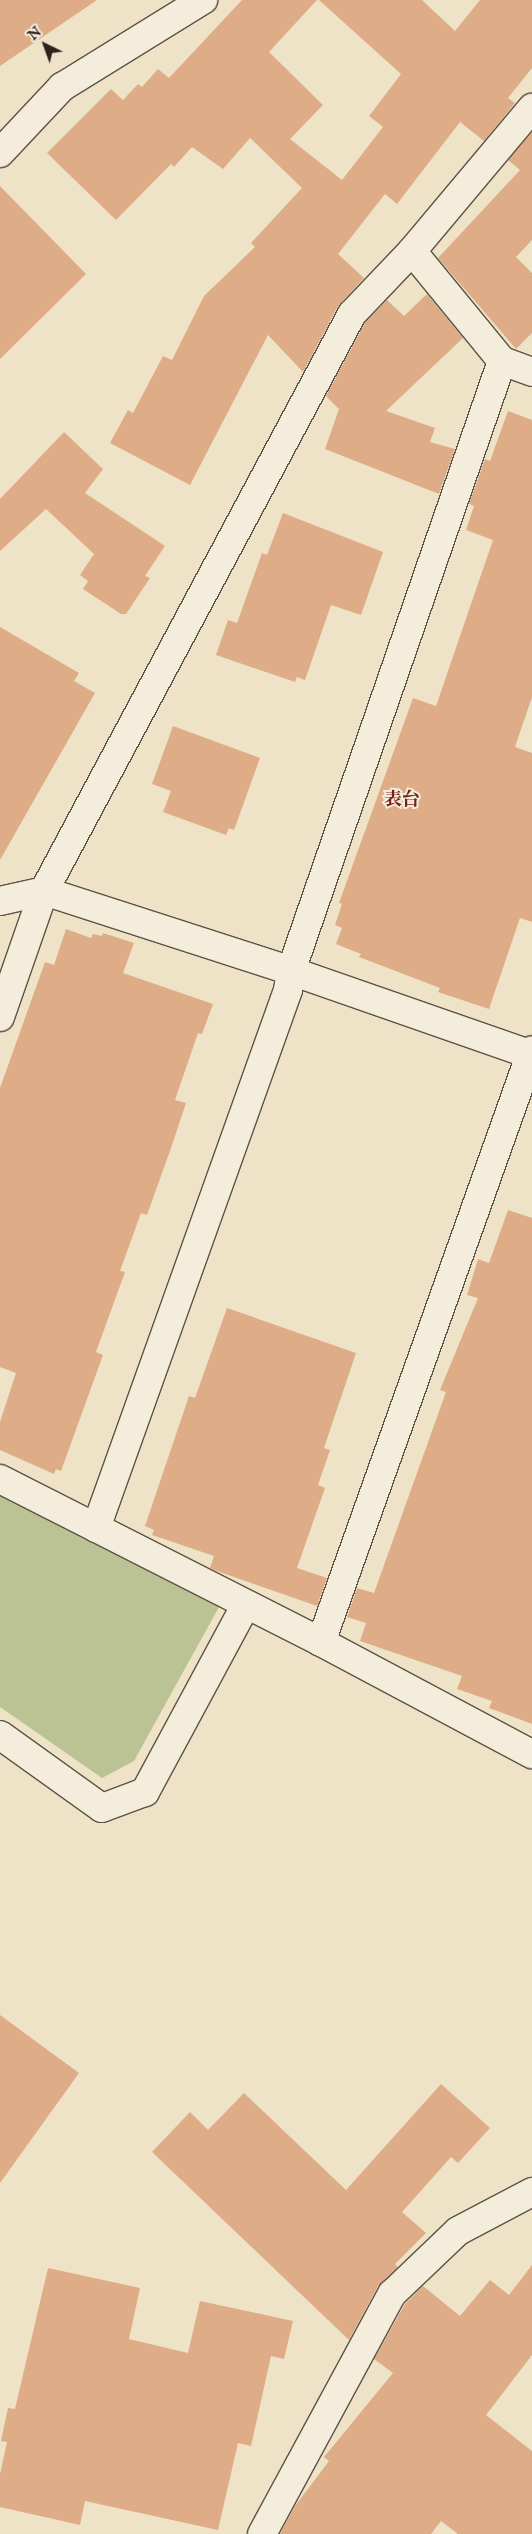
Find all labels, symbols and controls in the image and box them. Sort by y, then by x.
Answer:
north arrow [20,20,70,70]
text: N [24,23,45,45]
district label: 表台 [384,790,420,812]

